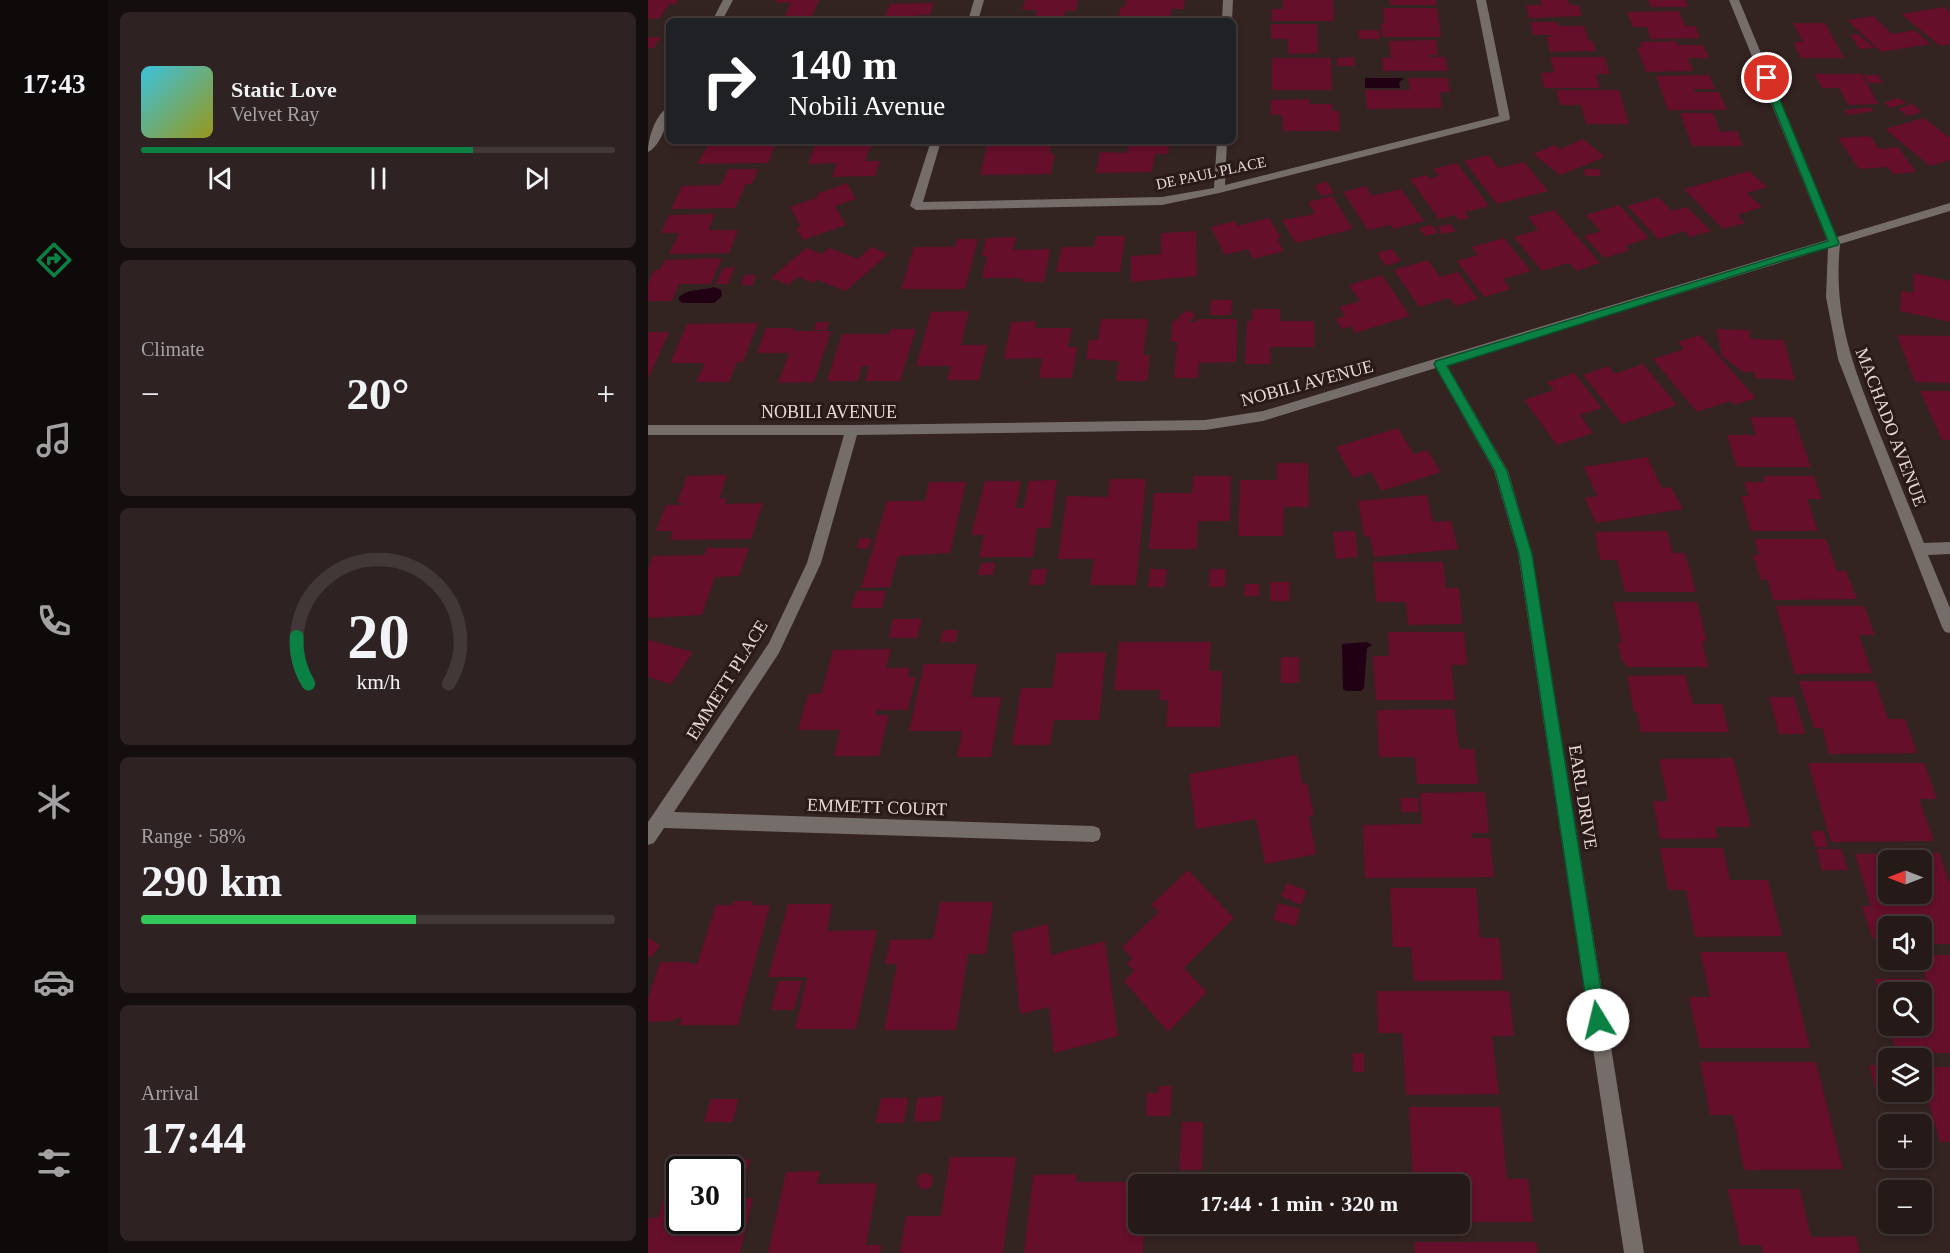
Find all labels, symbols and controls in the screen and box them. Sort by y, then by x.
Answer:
icon: right [690,42,768,120]
text: 140 m [789,42,898,88]
pin [1741,52,1792,103]
icon: arrive [1750,61,1783,94]
text: 17:43 [23,69,86,99]
text: Static Love [231,77,337,102]
text: Nobili Avenue [789,91,945,121]
text: Velvet Ray [231,103,319,125]
street label: DE PAUL PLACE [1154,154,1268,192]
icon: previous [204,162,237,195]
icon: pause [362,162,395,195]
icon: next [520,162,553,195]
icon: directions [33,239,75,281]
text: Climate [141,338,204,360]
street label: MACHADO AVENUE [1852,345,1930,509]
street label: NOBILI AVENUE [1239,356,1375,410]
text: 20° [347,369,410,419]
text: − [141,376,160,412]
text: + [596,376,615,412]
street label: NOBILI AVENUE [761,402,897,422]
icon: music [33,419,75,461]
icon: phone [33,600,75,642]
text: 20 [347,602,409,671]
street label: EMMETT PLACE [682,617,772,743]
text: km/h [356,670,400,694]
street label: EARL DRIVE [1565,743,1601,851]
icon: climate [33,781,75,823]
street label: EMMETT COURT [807,795,947,819]
text: Range · 58% [141,825,245,847]
north arrow [1878,850,1932,904]
map controls [1878,850,1932,1234]
text: 290 km [141,856,282,906]
button: sound [1878,916,1932,970]
icon: car [33,961,75,1003]
button: search [1878,982,1932,1036]
position arrow [1566,988,1630,1052]
button: layers [1878,1048,1932,1102]
text: Arrival [141,1082,199,1104]
text: 17:44 [141,1113,246,1163]
button: + [1878,1114,1932,1168]
icon: filters [33,1142,75,1184]
speed limit sign: 30 [666,1156,744,1234]
button: − [1878,1180,1932,1234]
text: 17:44 · 1 min · 320 m [1200,1191,1398,1216]

